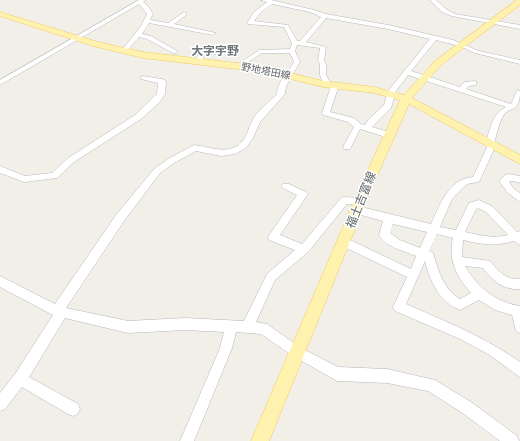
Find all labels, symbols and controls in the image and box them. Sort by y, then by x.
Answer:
district label: 大字宇野 [191,44,239,58]
street label: 野地塔田線 [240,61,292,81]
street label: 福土吉富線 [343,170,379,230]

